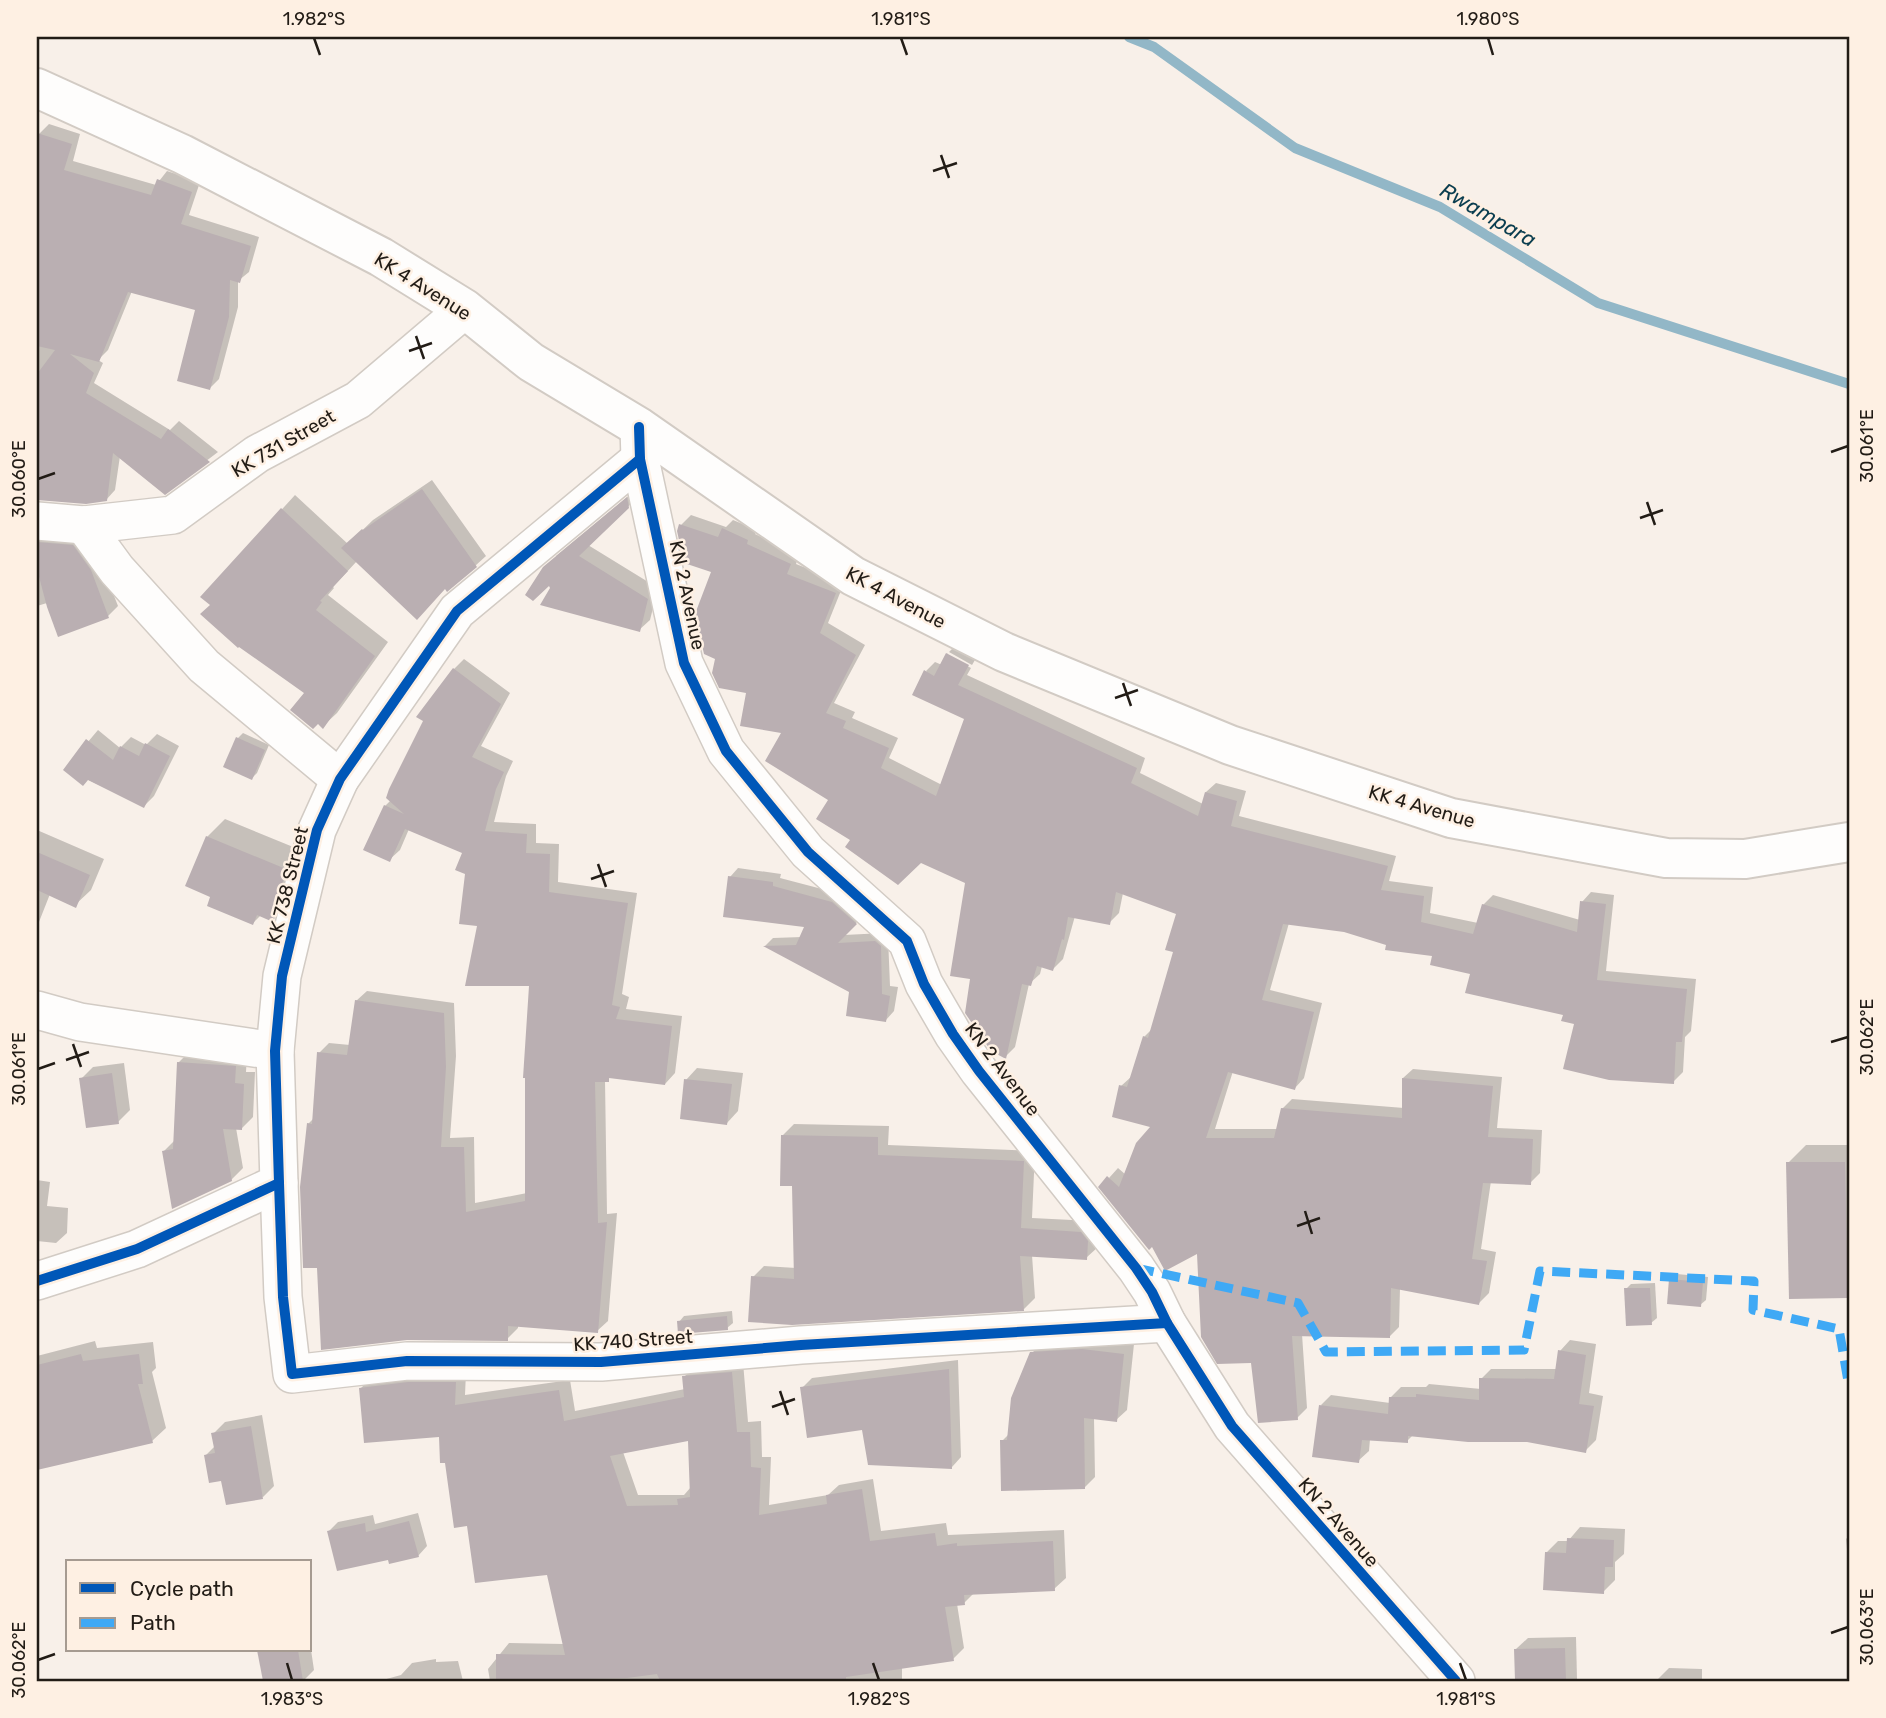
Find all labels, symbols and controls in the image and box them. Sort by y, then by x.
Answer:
text: 1.982°S [283,8,345,30]
text: 1.981°S [871,8,931,30]
text: 1.980°S [1456,8,1520,30]
water label: Rwampara [1436,177,1541,252]
street label: KK 4 Avenue [370,248,475,325]
street label: KK 731 Street [227,404,340,482]
text: 30.061°E [1856,409,1878,483]
text: 30.060°E [8,440,30,518]
street label: KN 2 Avenue [665,538,710,652]
street label: KK 4 Avenue [842,562,950,633]
street label: KK 4 Avenue [1366,780,1478,833]
street label: KK 738 Street [262,824,313,946]
text: 30.062°E [1856,999,1878,1075]
street label: KN 2 Avenue [960,1018,1045,1121]
text: 30.061°E [8,1032,30,1106]
street label: KK 740 Street [572,1325,694,1356]
street label: KN 2 Avenue [1293,1473,1384,1572]
legend [66,1560,312,1652]
text: Cycle path [130,1576,234,1601]
text: 30.063°E [1856,1588,1878,1666]
text: Path [130,1610,176,1635]
text: 30.062°E [8,1622,30,1698]
text: 1.983°S [261,1688,323,1710]
text: 1.982°S [848,1688,910,1710]
text: 1.981°S [1436,1688,1496,1710]

